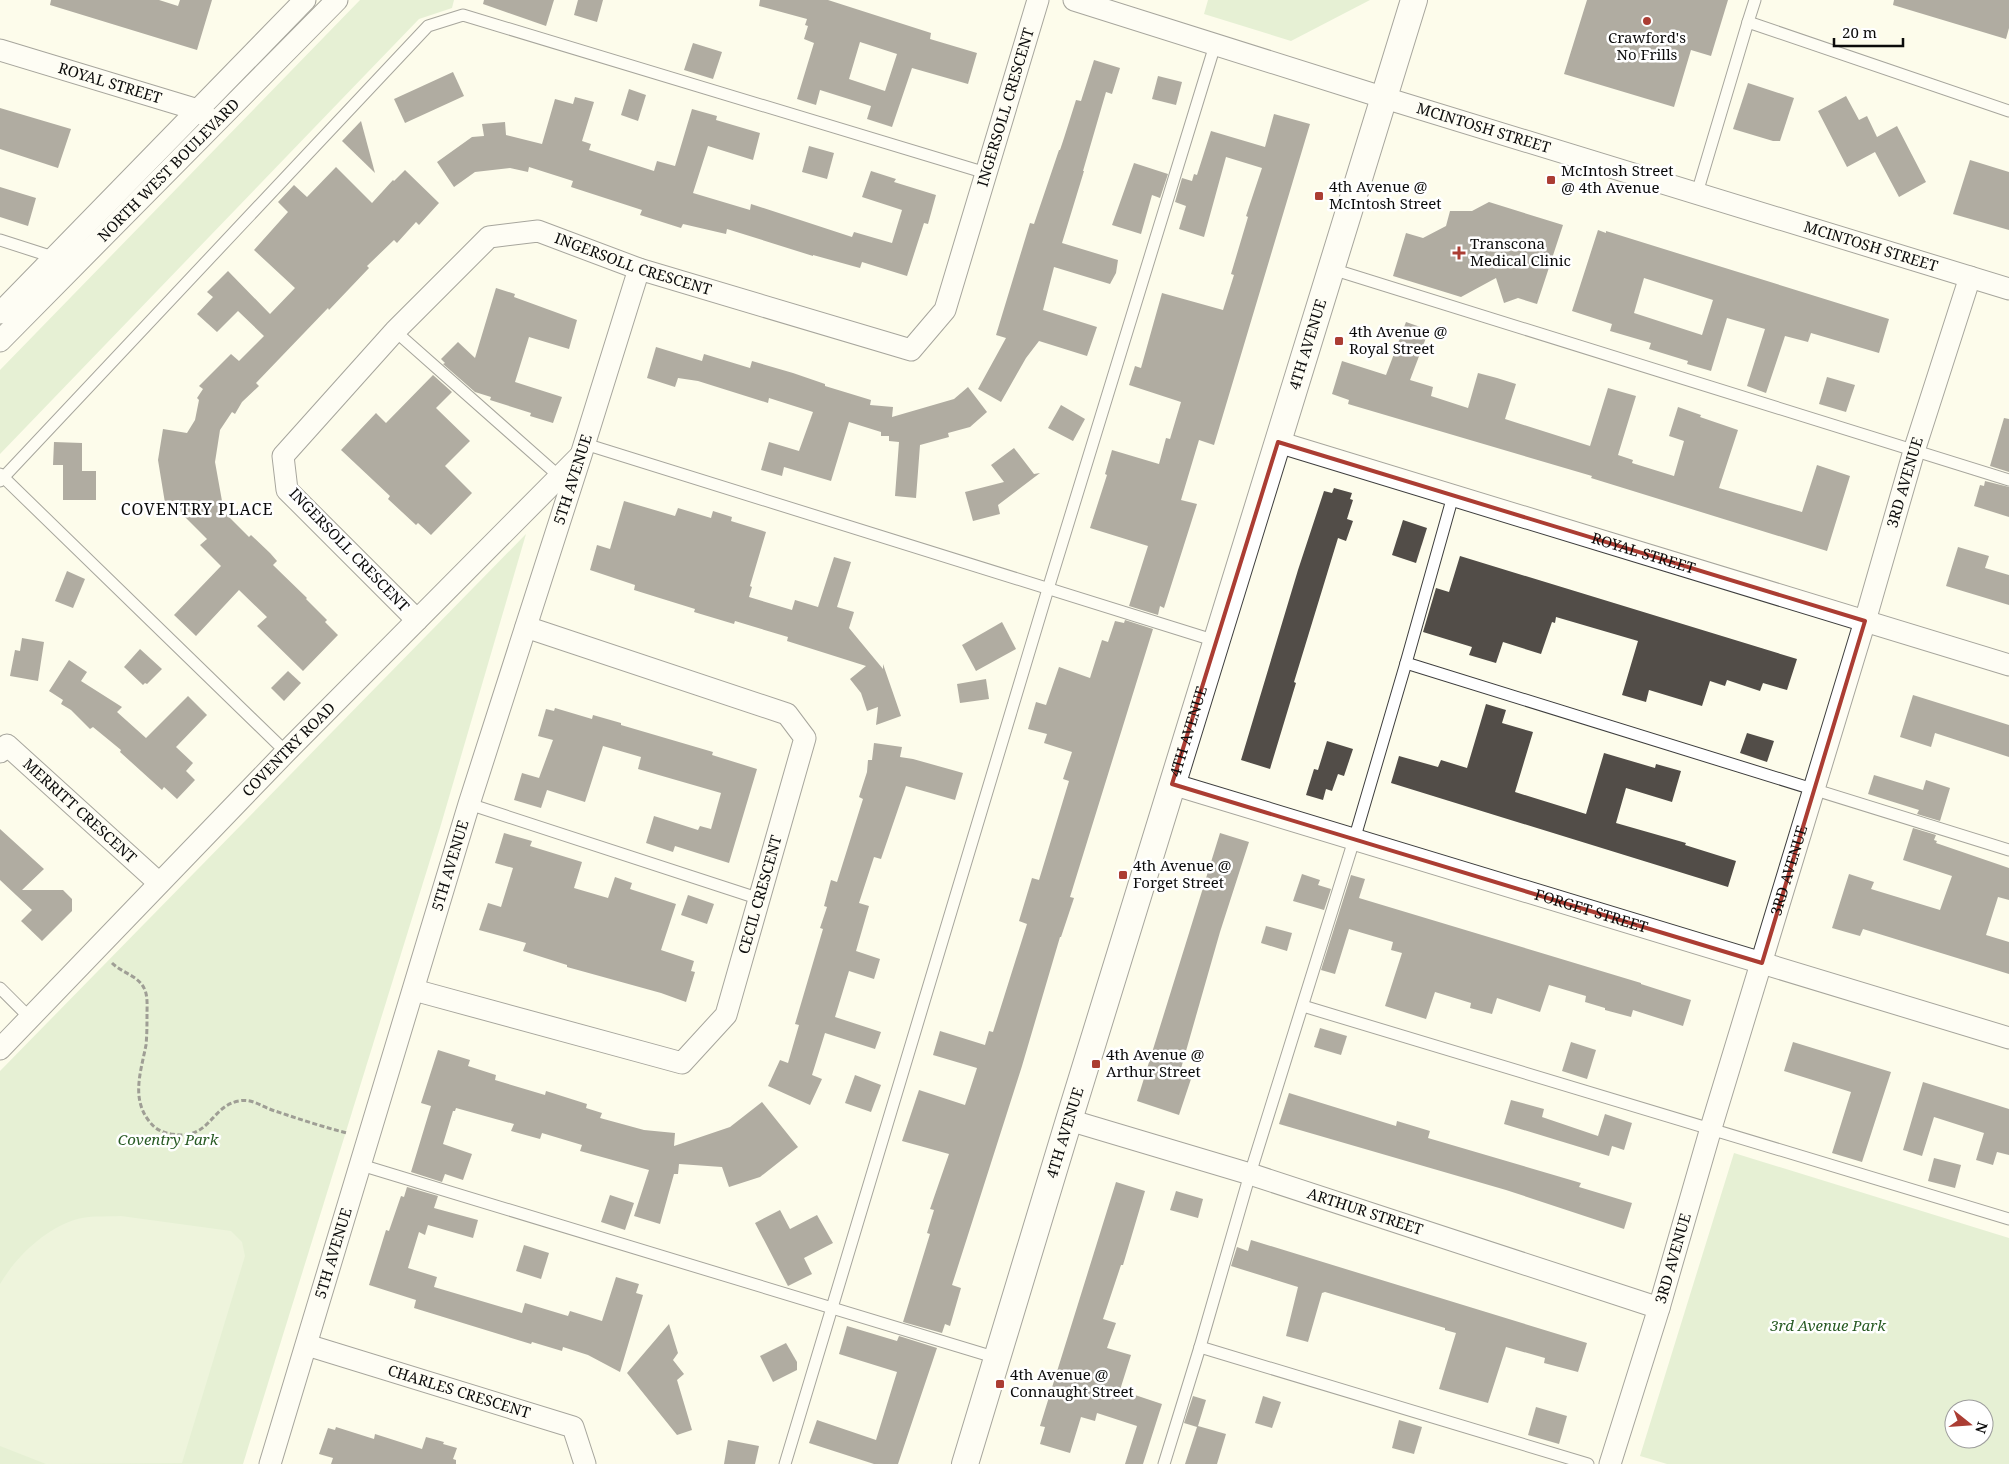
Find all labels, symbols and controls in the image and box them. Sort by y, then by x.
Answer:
marker: Crawford's No Frills [1641,15,1653,27]
scale bar [1834,15,1903,47]
text: 20 m [1842,22,1877,42]
street label: INGERSOLL CRESCENT [972,25,1038,189]
place label: Crawford's No Frills [1608,27,1686,64]
street label: ROYAL STREET [56,57,165,108]
street label: NORTH WEST BOULEVARD [93,94,243,245]
street label: MCINTOSH STREET [1414,97,1553,157]
place label: McIntosh Street @ 4th Avenue [1561,160,1674,197]
marker: McIntosh Street @ 4th Avenue [1545,174,1557,186]
place label: 4th Avenue @ McIntosh Street [1329,176,1442,213]
marker: 4th Avenue @ McIntosh Street [1313,190,1325,202]
street label: MCINTOSH STREET [1802,216,1940,276]
street label: INGERSOLL CRESCENT [552,227,714,299]
place label: Transcona Medical Clinic [1470,233,1571,270]
marker: Transcona Medical Clinic [1452,246,1466,260]
street label: 4TH AVENUE [1284,296,1330,392]
place label: 4th Avenue @ Royal Street [1349,321,1448,358]
marker: 4th Avenue @ Royal Street [1333,335,1345,347]
street label: 5TH AVENUE [548,432,596,527]
street label: 3RD AVENUE [1881,434,1927,530]
street label: INGERSOLL CRESCENT [285,483,414,615]
district label: COVENTRY PLACE [121,498,273,520]
street label: ROYAL STREET [1589,527,1698,578]
street label: 4TH AVENUE [1164,683,1211,779]
street label: COVENTRY ROAD [237,697,339,801]
street label: MERRITT CRESCENT [19,753,141,867]
street label: 5TH AVENUE [426,817,473,913]
street label: 3RD AVENUE [1765,823,1811,918]
street label: CECIL CRESCENT [733,833,786,956]
place label: 4th Avenue @ Forget Street [1133,855,1232,892]
marker: 4th Avenue @ Forget Street [1117,869,1129,881]
street label: FORGET STREET [1532,884,1651,937]
place label: 4th Avenue @ Arthur Street [1106,1044,1205,1081]
marker: 4th Avenue @ Arthur Street [1090,1058,1102,1070]
street label: 4TH AVENUE [1041,1085,1087,1180]
park label: Coventry Park [118,1129,219,1149]
street label: ARTHUR STREET [1305,1182,1426,1239]
street label: 5TH AVENUE [309,1205,356,1301]
street label: 3RD AVENUE [1650,1211,1695,1306]
park label: 3rd Avenue Park [1769,1315,1886,1335]
street label: CHARLES CRESCENT [385,1360,533,1422]
place label: 4th Avenue @ Connaught Street [1010,1364,1134,1401]
marker: 4th Avenue @ Connaught Street [994,1378,1006,1390]
north arrow [1944,1399,1994,1449]
text: N [1971,1420,1993,1436]

